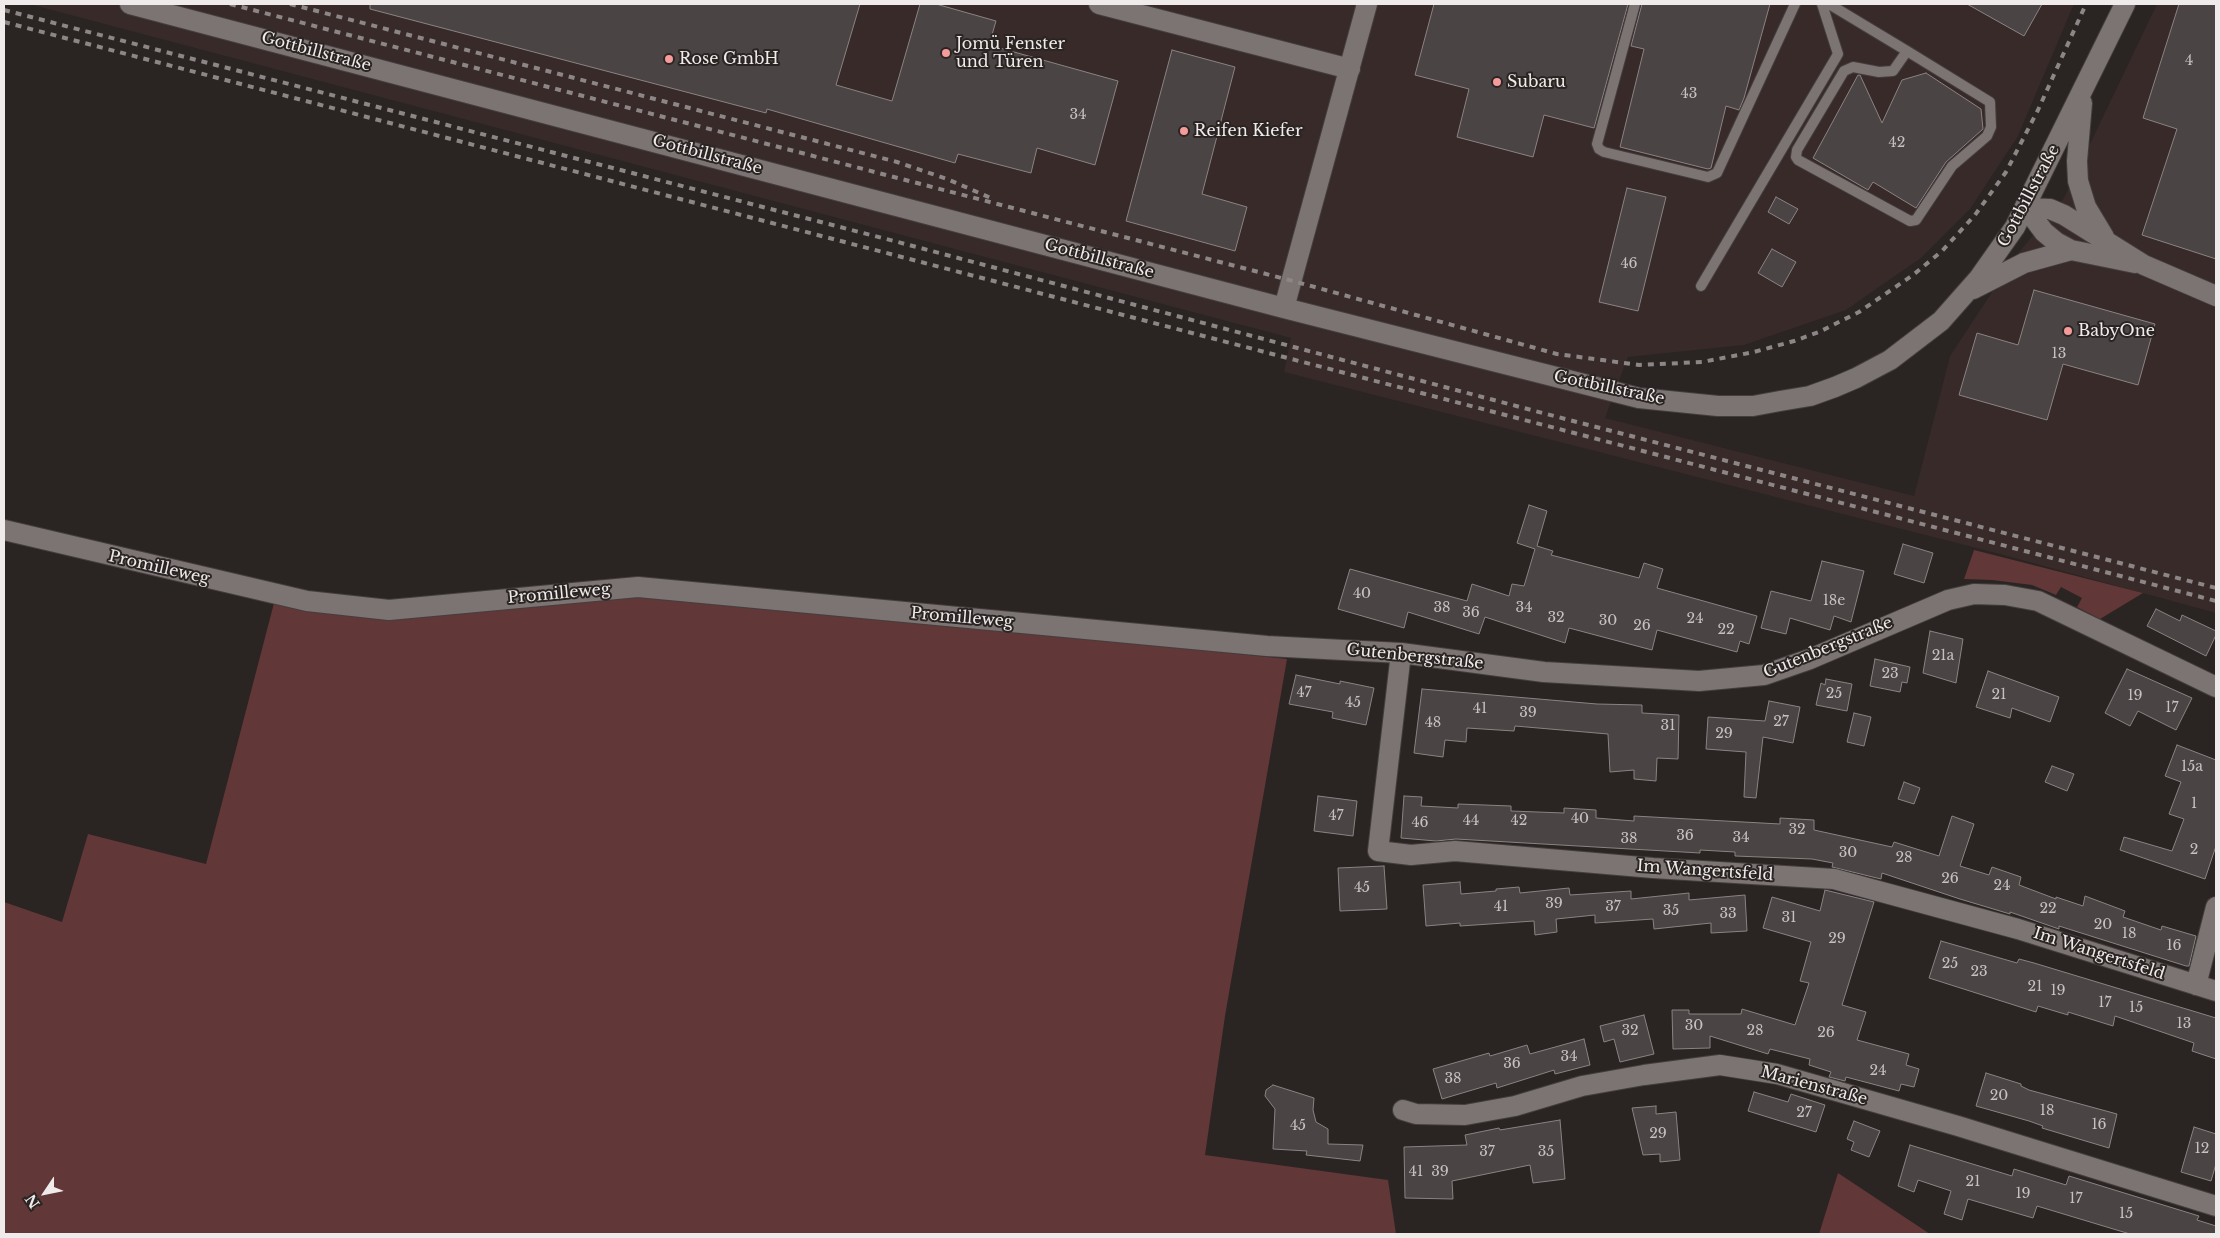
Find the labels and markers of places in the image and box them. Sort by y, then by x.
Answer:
place label: Jomü Fenster und Türen [956,34,1065,72]
marker: Jomü Fenster und Türen [940,47,952,59]
place label: Rose GmbH [679,49,779,69]
marker: Rose GmbH [663,53,675,65]
place label: Subaru [1507,72,1566,92]
marker: Subaru [1491,76,1503,88]
place label: Reifen Kiefer [1194,121,1303,141]
marker: Reifen Kiefer [1178,125,1190,137]
place label: BabyOne [2078,321,2155,341]
marker: BabyOne [2062,325,2074,337]

